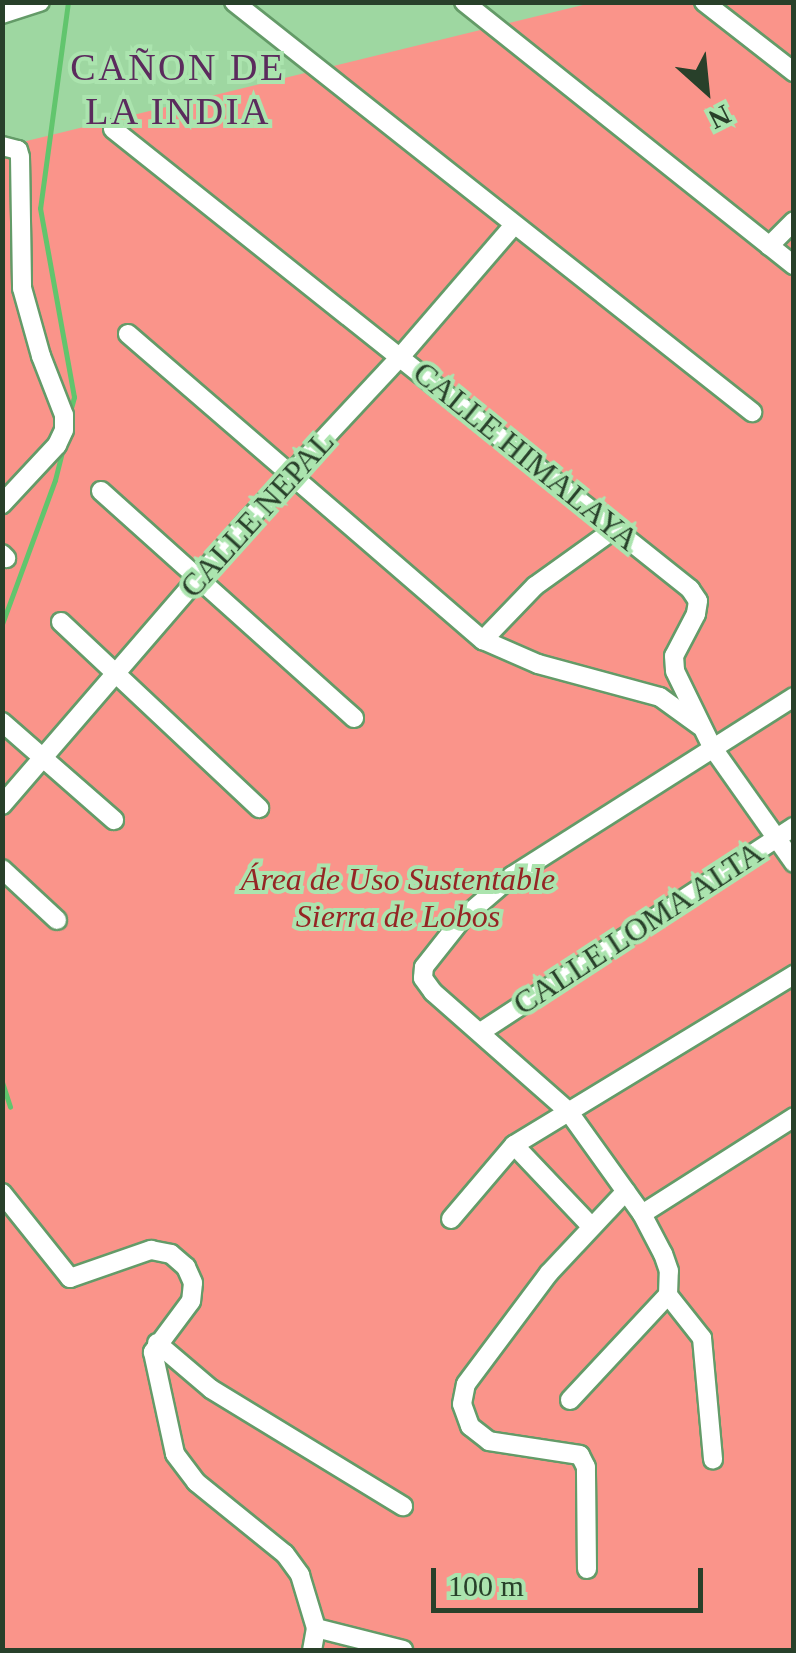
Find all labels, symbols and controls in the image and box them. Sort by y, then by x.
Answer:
north arrow [656,40,756,140]
district label: CAÑON DE LA INDIA [70,45,286,134]
text: N [704,99,736,136]
street label: CALLE HIMALAYA [406,353,646,559]
street label: CALLE NEPAL [172,423,342,605]
street label: CALLE LOMA ALTA [505,832,771,1024]
park label: Área de Uso Sustentable Sierra de Lobos [241,861,555,936]
scale bar [436,1548,708,1610]
text: 100 m [448,1569,524,1602]

